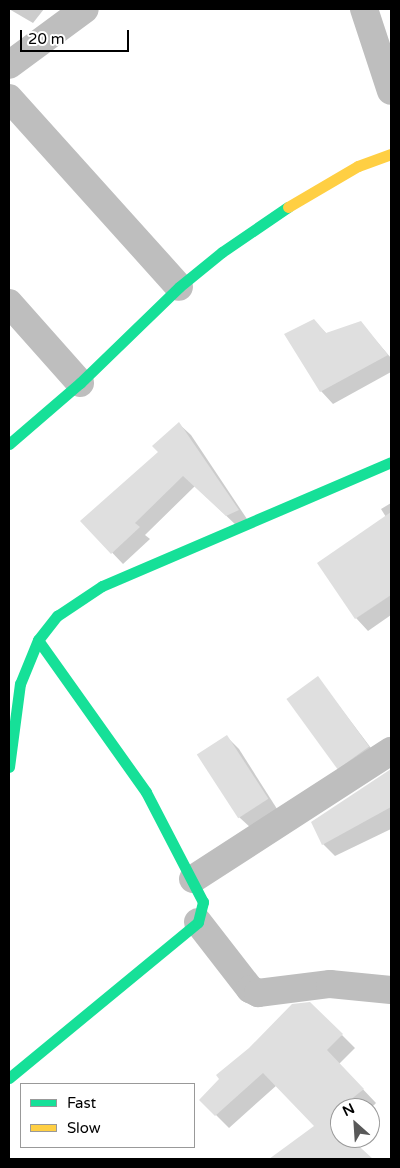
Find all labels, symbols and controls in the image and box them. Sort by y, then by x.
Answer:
scale bar [22,20,131,52]
text: 20 m [28,30,65,48]
legend [20,1083,195,1148]
text: Fast [67,1094,96,1112]
north arrow [330,1098,380,1148]
text: N [340,1100,357,1120]
text: Slow [67,1119,101,1137]

